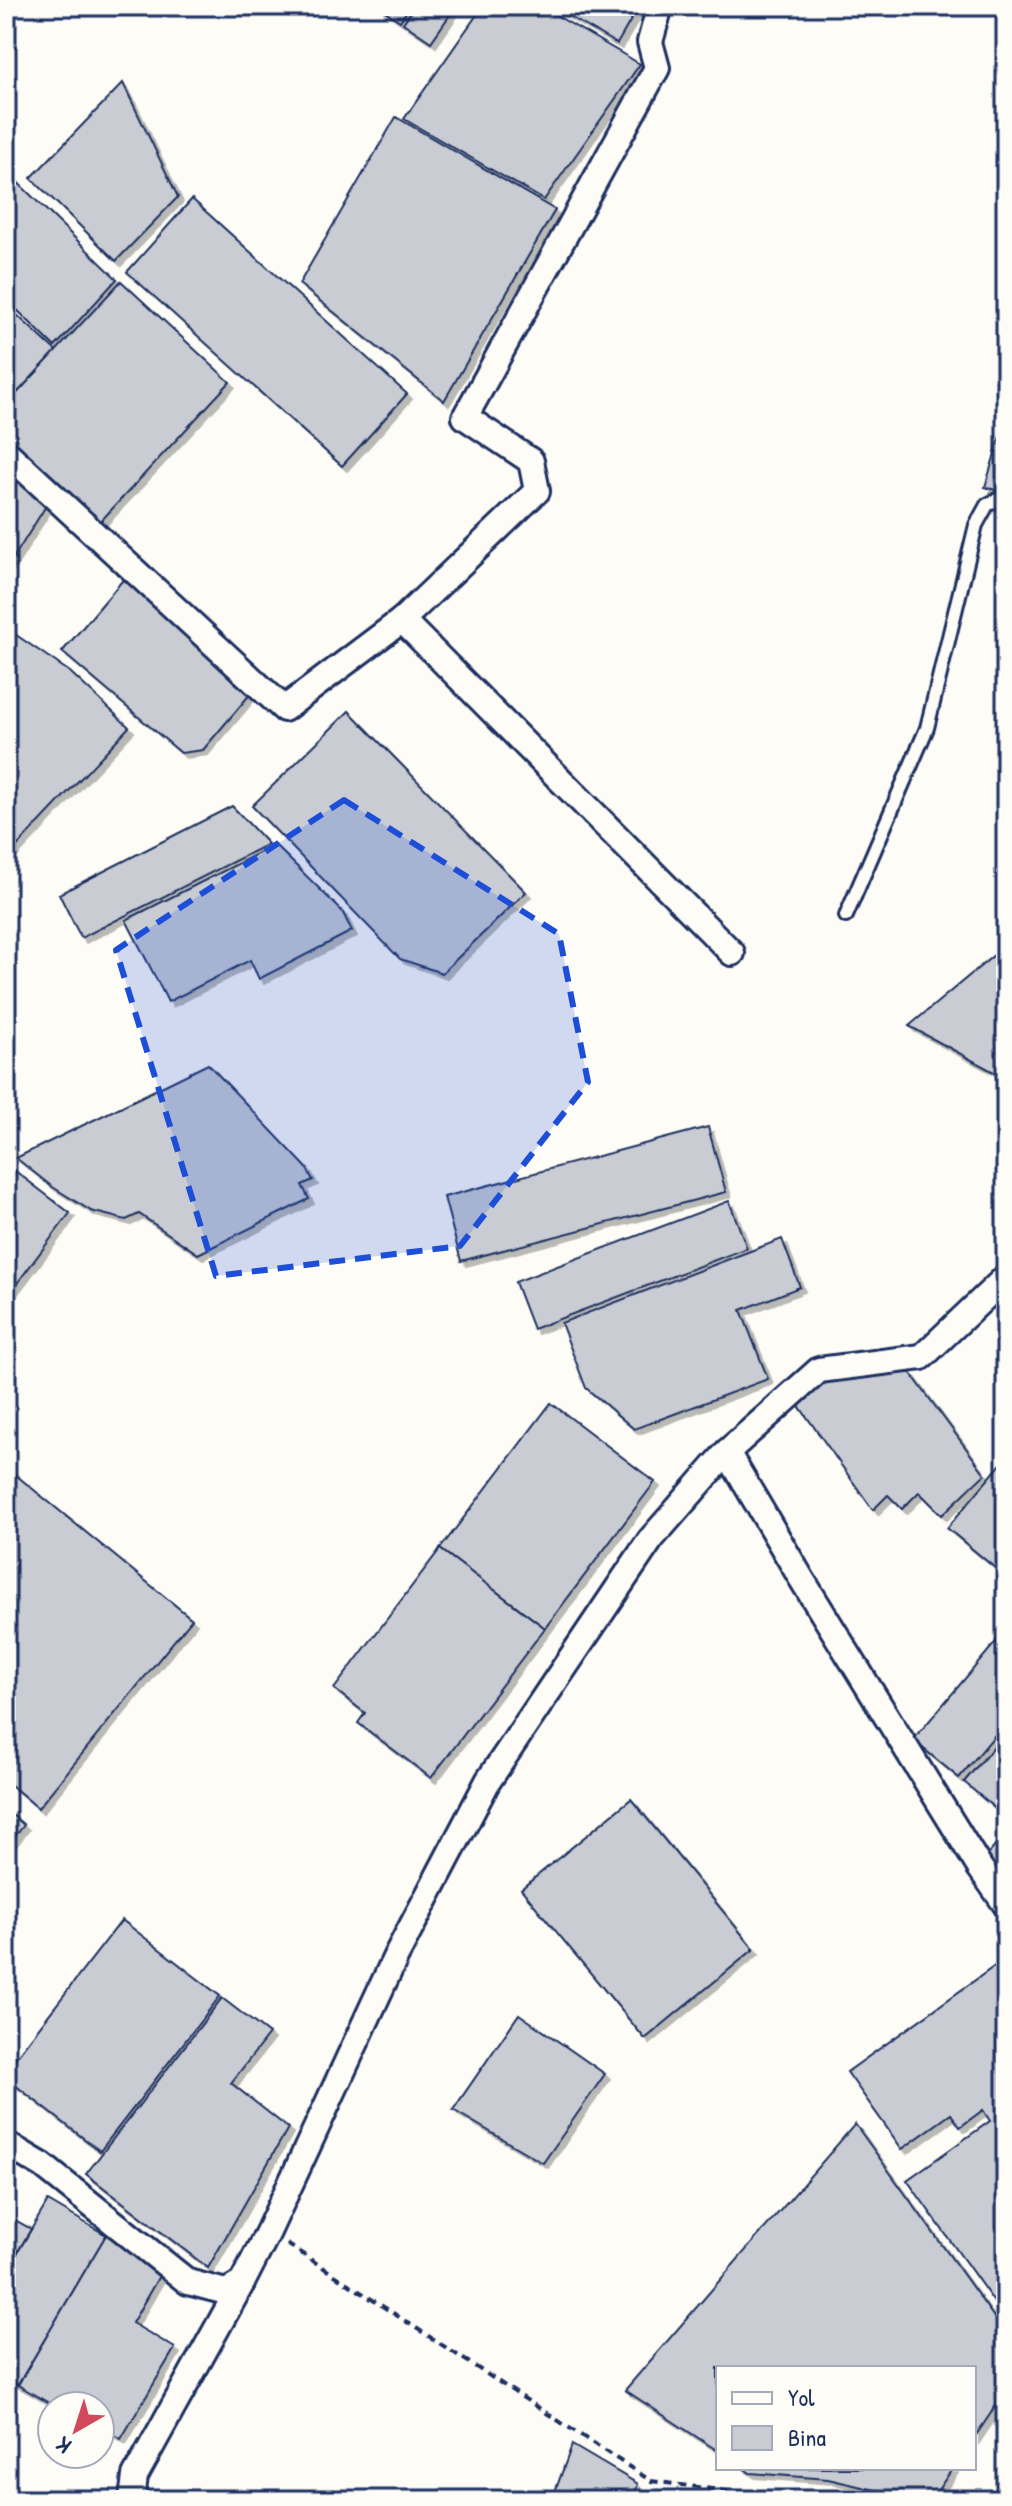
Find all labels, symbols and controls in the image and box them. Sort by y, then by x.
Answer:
legend [716,2366,976,2470]
text: Yol [788,2381,815,2413]
north arrow [36,2390,116,2470]
text: Bina [788,2421,826,2453]
text: K [49,2430,77,2461]

